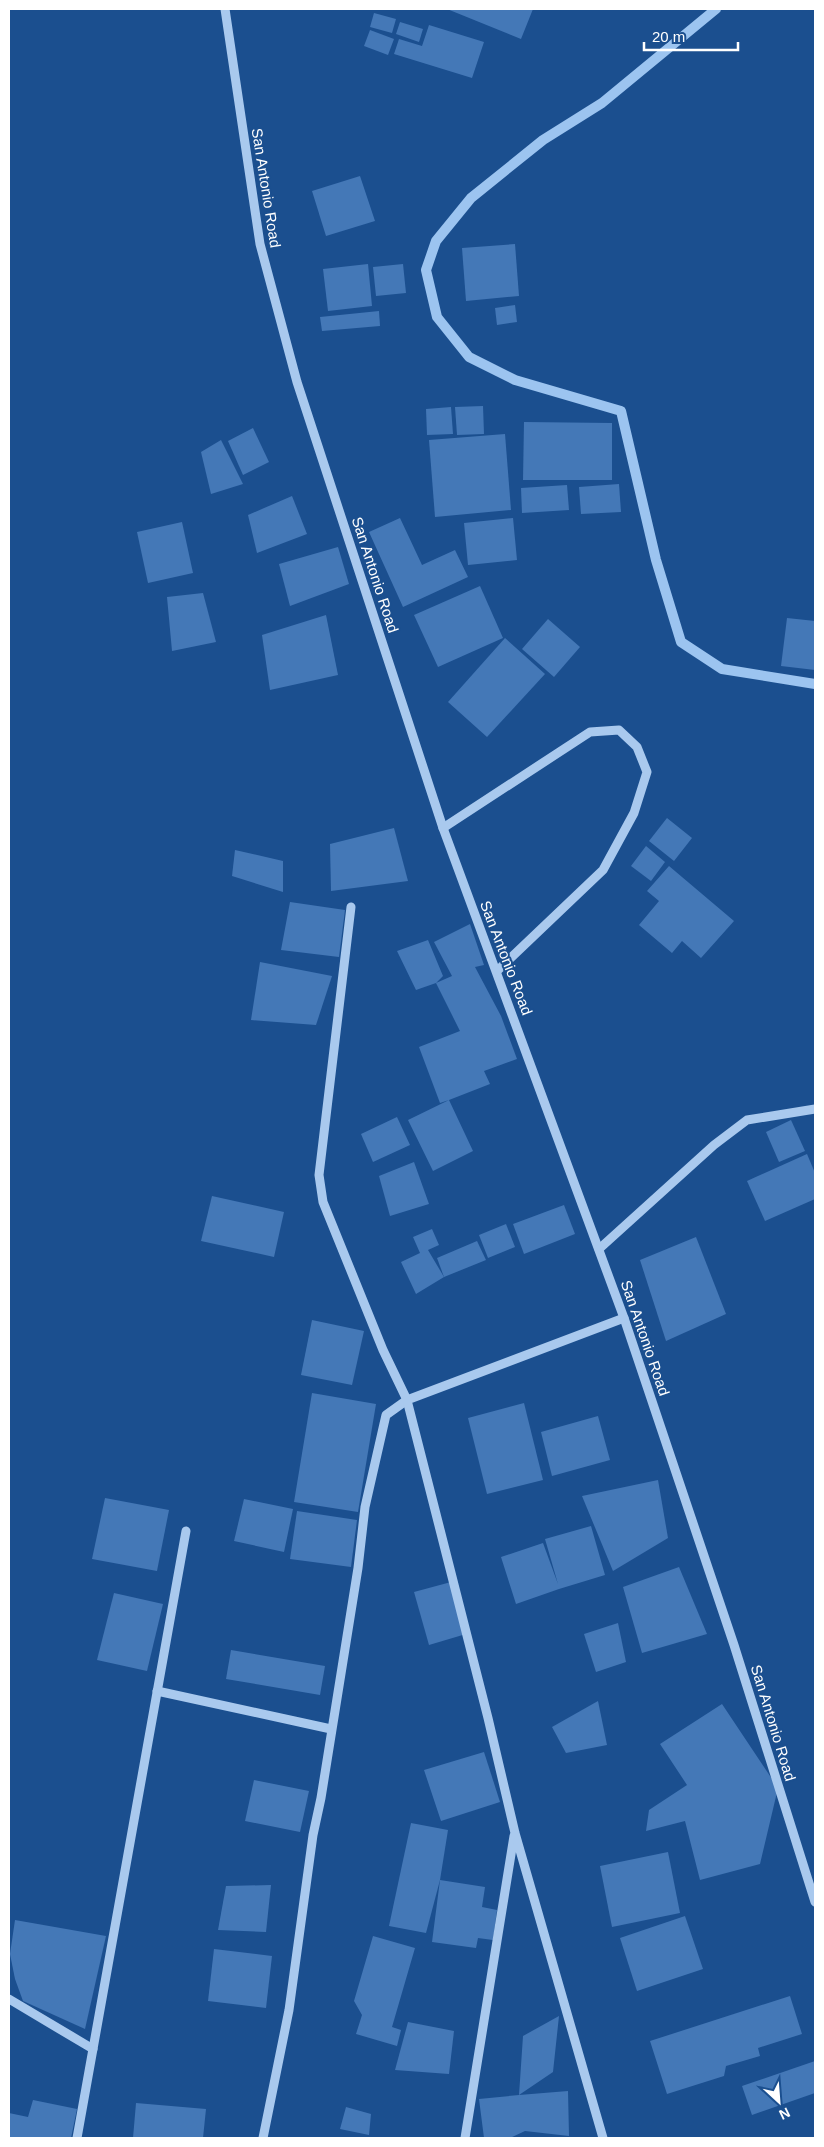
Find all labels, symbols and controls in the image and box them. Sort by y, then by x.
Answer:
scale bar [644,20,738,52]
text: 20 m [652,28,685,45]
street label: San Antonio Road [249,127,284,249]
street label: San Antonio Road [349,515,402,635]
street label: San Antonio Road [477,898,536,1017]
street label: San Antonio Road [618,1278,673,1398]
street label: San Antonio Road [748,1663,799,1783]
north arrow [754,2077,804,2127]
text: N [777,2104,793,2123]

